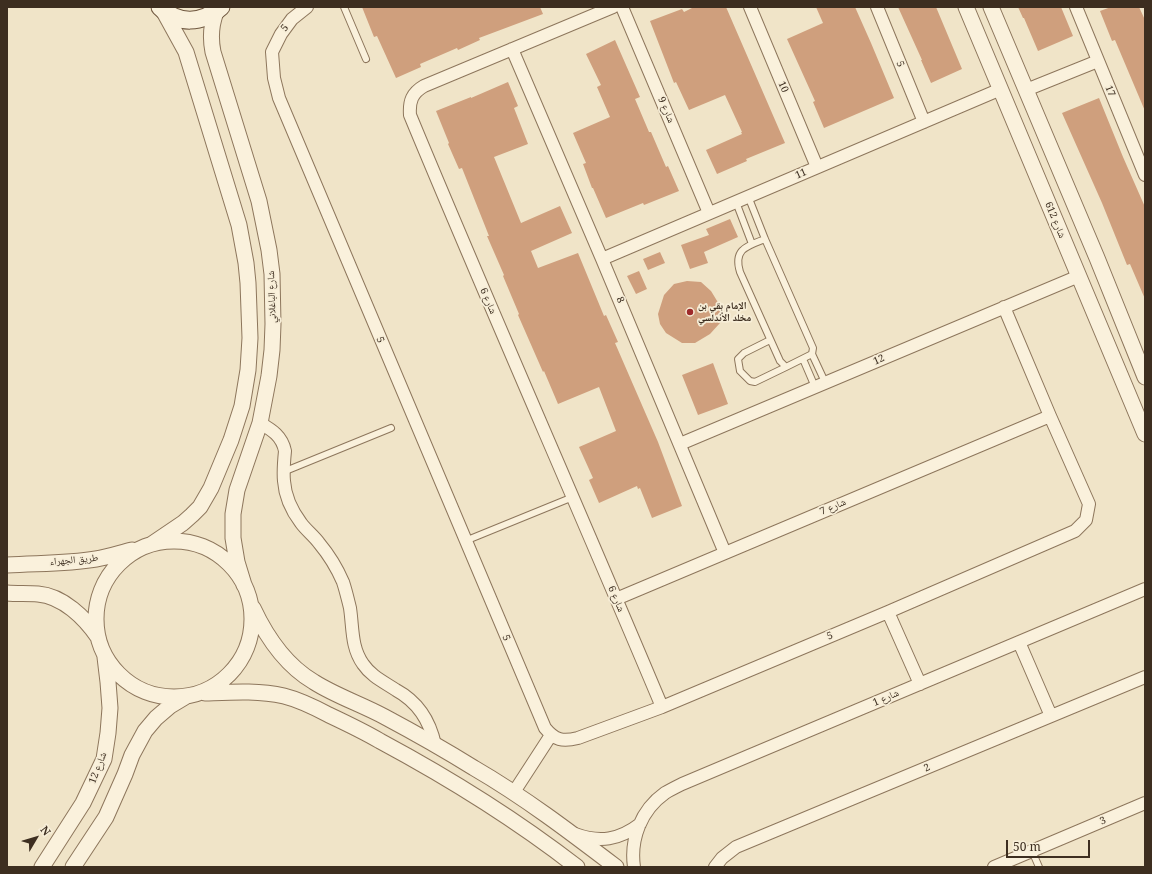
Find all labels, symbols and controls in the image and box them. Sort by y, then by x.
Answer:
street label: 5 [279,22,291,34]
street label: 5 [893,59,907,69]
street label: 10 [775,80,791,94]
street label: 17 [1102,84,1118,98]
street label: شارع 9 [655,95,677,125]
street label: 11 [794,166,808,182]
street label: شارع 612 [1042,200,1068,240]
street label: شارع الباغلاني [265,271,279,323]
street label: شارع 6 [477,286,499,316]
street label: 8 [613,295,627,305]
place label: الإمام بقي بن مخلد الأندلسي [698,300,751,324]
marker: الإمام بقي بن مخلد الأندلسي [685,307,695,317]
street label: 5 [373,335,387,345]
street label: 12 [872,352,886,368]
street label: شارع 7 [818,496,848,518]
street label: طريق الجهراء [49,552,99,568]
street label: شارع 6 [605,584,627,614]
street label: 5 [825,629,835,643]
street label: 5 [499,633,513,643]
street label: شارع 1 [871,687,901,709]
street label: شارع 12 [87,751,109,785]
street label: 2 [922,761,932,775]
street label: 3 [1098,814,1108,828]
north arrow [16,818,56,858]
text: N [37,822,54,838]
scale bar [1008,832,1092,858]
text: 50 m [1013,838,1041,855]

